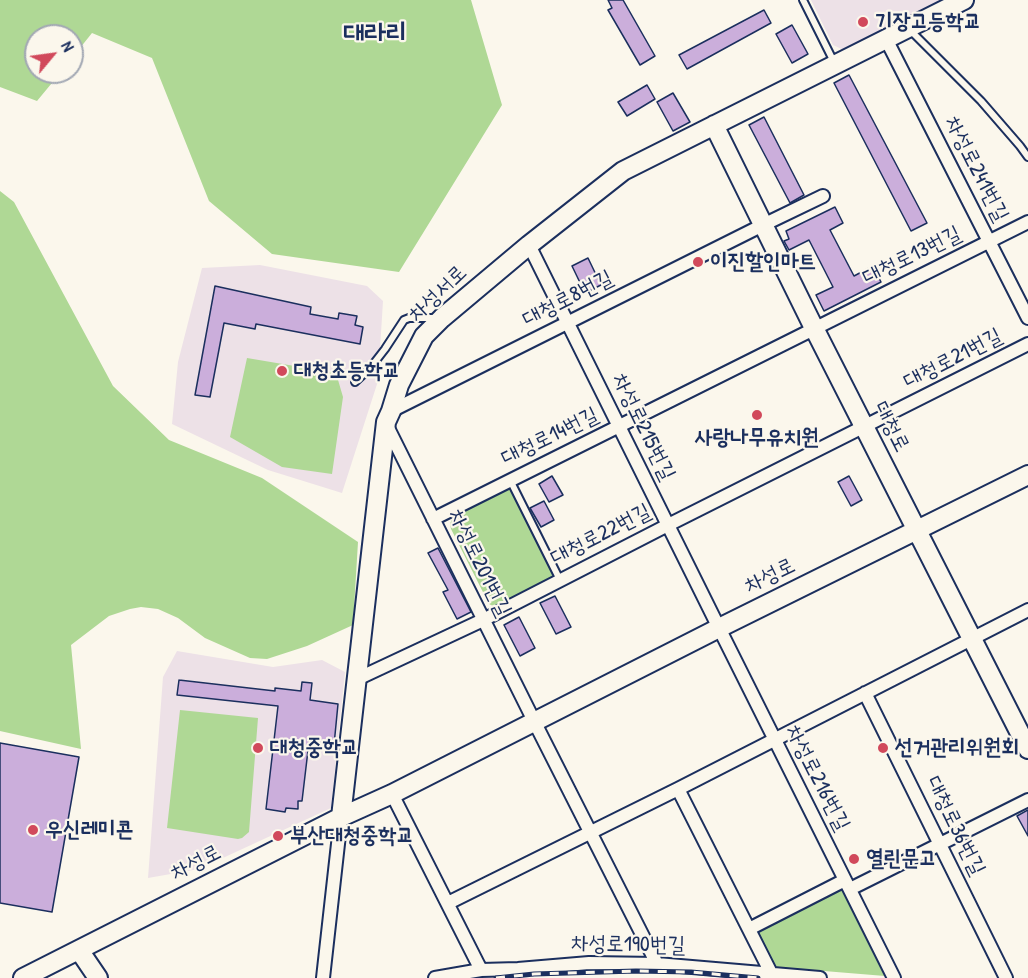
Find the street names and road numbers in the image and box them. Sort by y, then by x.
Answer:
street label: 차성로241번길 [938,112,1014,226]
street label: 대청로13번길 [858,221,966,291]
street label: 차성서로 [403,260,473,328]
street label: 대청로8번길 [518,265,618,333]
street label: 대청로21번길 [899,323,1007,395]
street label: 차성로215번길 [606,369,680,485]
street label: 대청로 [867,397,915,457]
street label: 대청로14번길 [497,402,603,472]
street label: 대청로22번길 [546,498,656,572]
street label: 차성로201번길 [442,505,516,621]
street label: 차성로 [740,552,800,600]
street label: 차성로216번길 [779,721,855,835]
street label: 대청로36번길 [920,772,990,880]
street label: 차성로 [166,839,226,887]
street label: 차성로190번길 [571,931,685,959]

